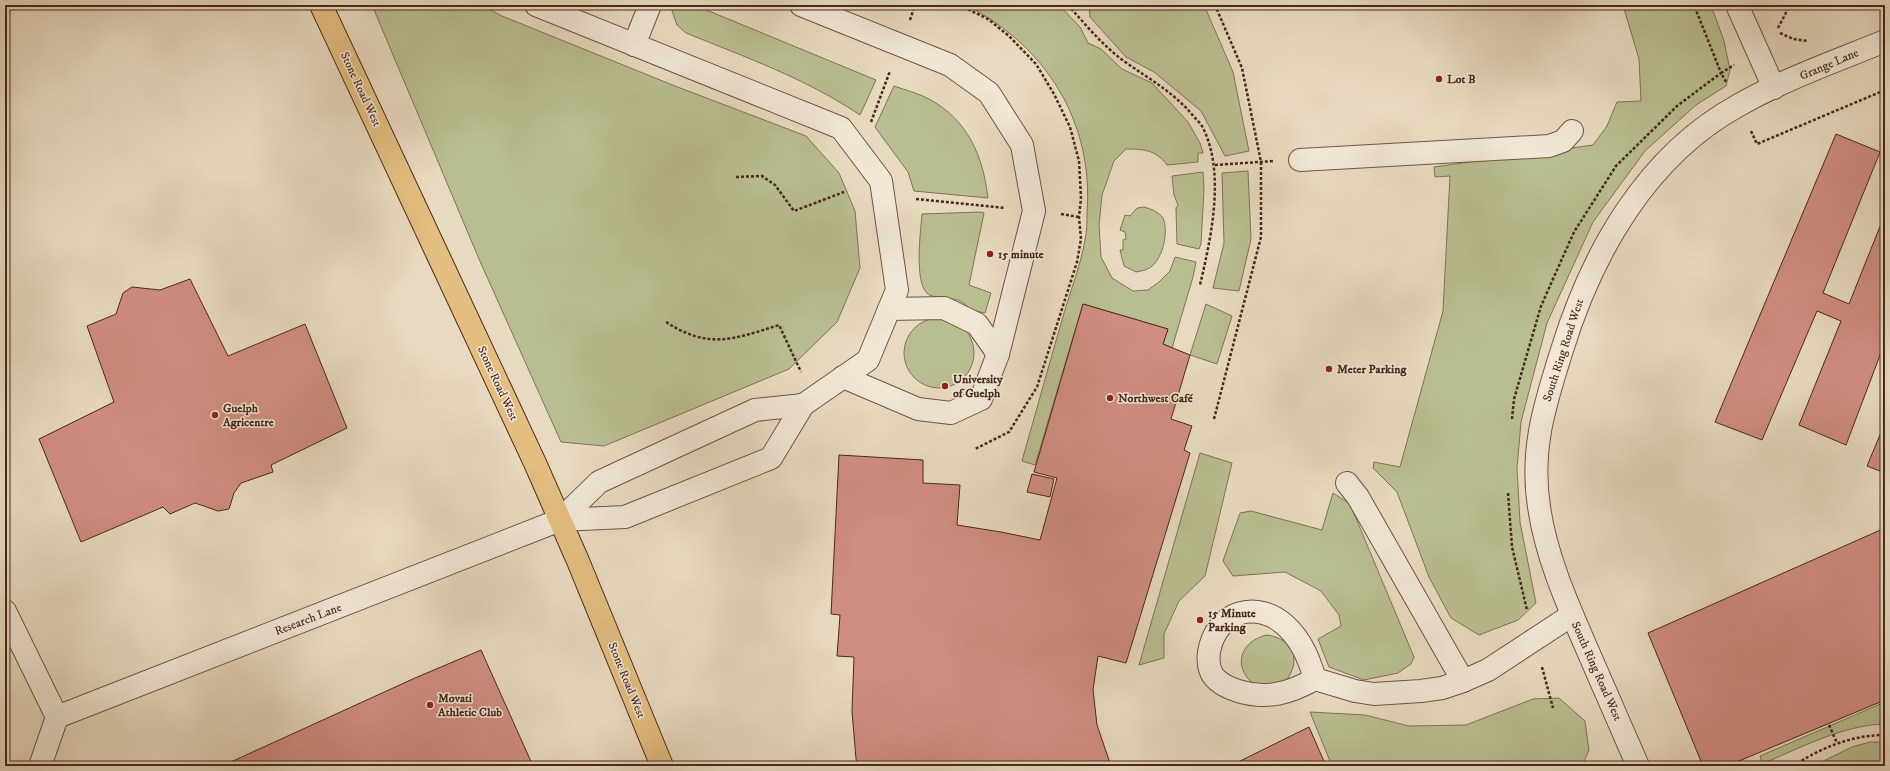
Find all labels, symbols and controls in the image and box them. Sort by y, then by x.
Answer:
street label: Grange Lane [1797,45,1861,84]
street label: Stone Road West [337,50,384,129]
place label: Lot B [1447,72,1476,87]
marker: Lot B [1434,74,1444,84]
place label: 15 minute [998,247,1044,262]
marker: 15 minute [985,249,995,259]
street label: South Ring Road West [1540,297,1587,403]
street label: Stone Road West [474,344,521,423]
place label: Meter Parking [1337,362,1407,377]
marker: Meter Parking [1324,364,1334,374]
place label: University of Guelph [953,372,1003,401]
marker: University of Guelph [940,381,950,391]
place label: Northwest Café [1118,391,1194,406]
marker: Northwest Café [1105,393,1115,403]
place label: Guelph Agricentre [222,401,274,430]
marker: Guelph Agricentre [210,410,220,420]
street label: Research Lane [273,600,344,639]
place label: 15 Minute Parking [1208,606,1256,635]
marker: 15 Minute Parking [1195,615,1205,625]
street label: South Ring Road West [1568,619,1625,723]
street label: Stone Road West [605,640,649,720]
place label: Movati Athletic Club [437,691,502,720]
marker: Movati Athletic Club [425,700,435,710]

